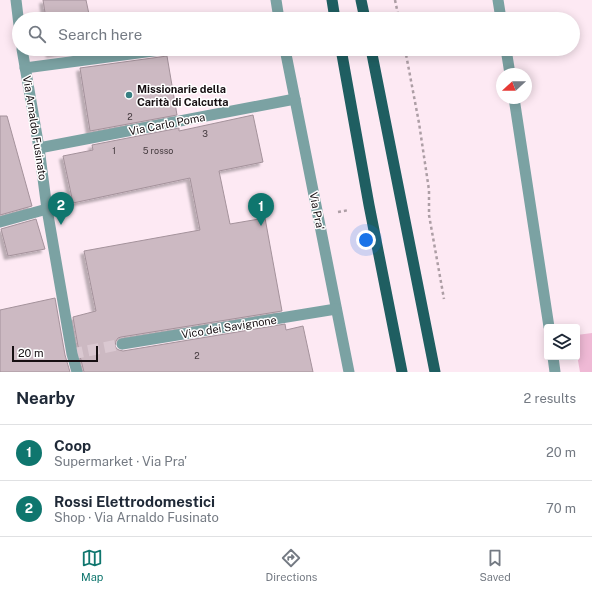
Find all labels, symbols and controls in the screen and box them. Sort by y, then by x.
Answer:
search box [12,12,580,56]
icon: search [26,23,48,45]
text: Search here [58,26,142,43]
north arrow [496,68,532,104]
street label: Via Arnaldo Fusinato [21,75,49,181]
place label: Missionarie della Carità di Calcutta [137,83,229,108]
marker: Missionarie della Carità di Calcutta [124,90,134,100]
house number: 2 [127,111,133,122]
street label: Via Carlo Poma [128,111,206,137]
house number: 3 [202,128,208,139]
house number: 1 [112,145,116,156]
house number: 5 rosso [143,145,173,156]
street label: Via Pra' [307,191,327,231]
pin: 2 [48,192,74,225]
pin: 1 [248,193,274,226]
your location [356,230,376,250]
street label: Vico dei Savignone [180,314,278,340]
map controls [544,324,580,360]
button: layers [544,324,580,360]
scale bar [12,344,98,363]
text: 20 m [18,347,43,359]
house number: 2 [194,350,200,361]
text: Nearby [16,388,75,408]
text: 2 results [524,391,576,406]
text: Coop [54,437,91,454]
text: 1 [26,445,32,460]
text: 20 m [546,445,576,460]
text: Supermarket · Via Pra' [54,454,187,469]
text: Rossi Elettrodomestici [54,493,215,510]
text: 2 [25,501,33,516]
text: 70 m [546,501,576,516]
text: Shop · Via Arnaldo Fusinato [54,510,219,525]
tab: Map [81,547,103,583]
tab: Directions [266,547,317,583]
tab: Saved [479,547,511,583]

